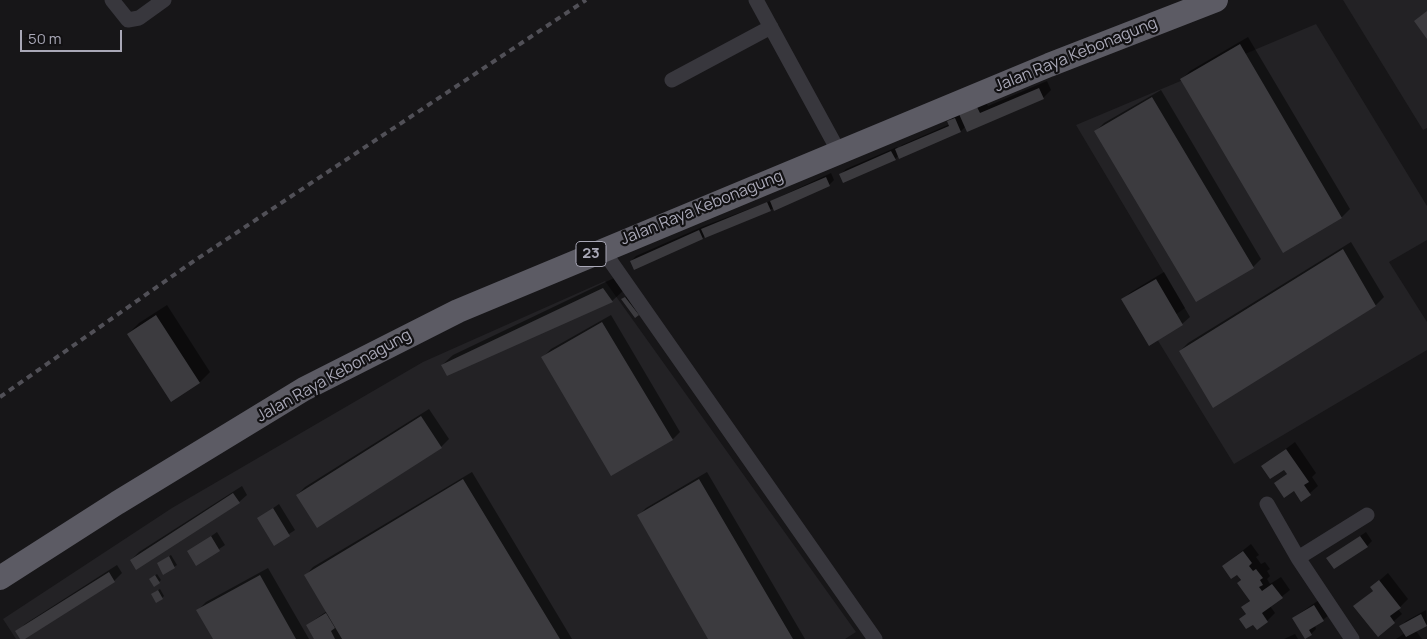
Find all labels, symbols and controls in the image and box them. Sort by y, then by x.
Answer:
street label: Jalan Raya Kebonagung [992,14,1160,96]
scale bar [22,20,125,52]
text: 50 m [28,28,62,49]
street label: Jalan Raya Kebonagung [618,167,786,249]
road number: 23 [576,242,606,266]
street label: Jalan Raya Kebonagung [253,325,415,427]

